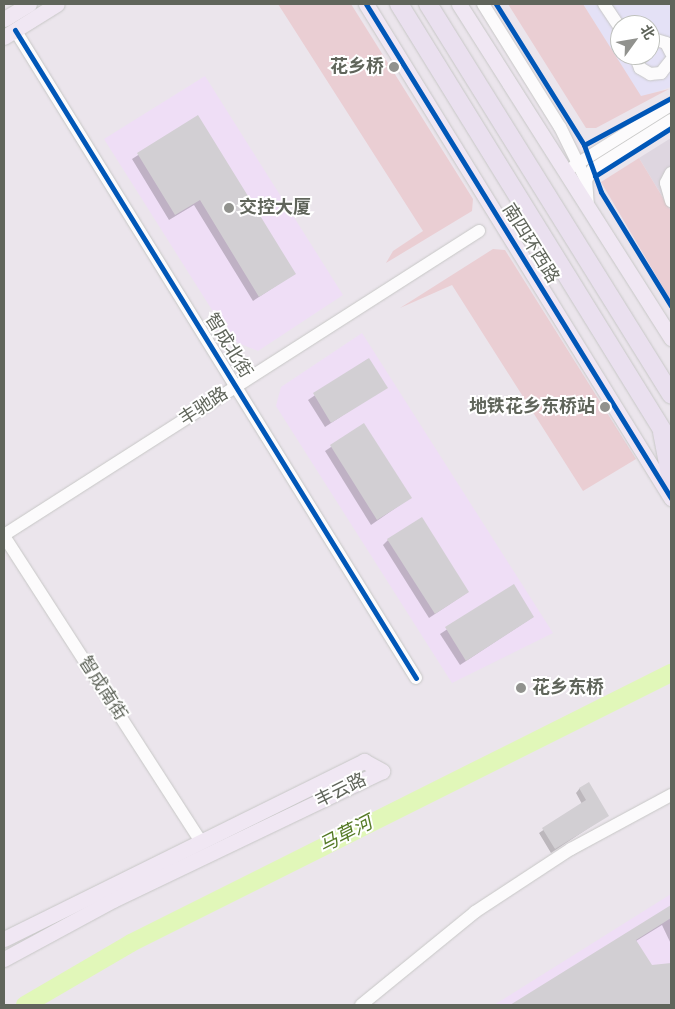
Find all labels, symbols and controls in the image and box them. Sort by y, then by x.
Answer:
north arrow [610,15,660,65]
text: 北 [637,23,657,42]
place label: 花乡桥 [330,56,384,78]
marker: 花乡桥 [388,61,400,73]
place label: 交控大厦 [239,197,311,219]
street label: 南四环西路 [497,200,563,288]
marker: 交控大厦 [223,202,235,214]
street label: 智成北街 [200,310,256,382]
street label: 丰驰路 [175,383,233,431]
place label: 地铁花乡东桥站 [469,396,595,418]
marker: 地铁花乡东桥站 [599,401,611,413]
street label: 智成南街 [73,653,131,725]
place label: 花乡东桥 [532,677,604,699]
marker: 花乡东桥 [514,681,528,695]
street label: 丰云路 [312,769,370,813]
water label: 马草河 [315,812,377,858]

